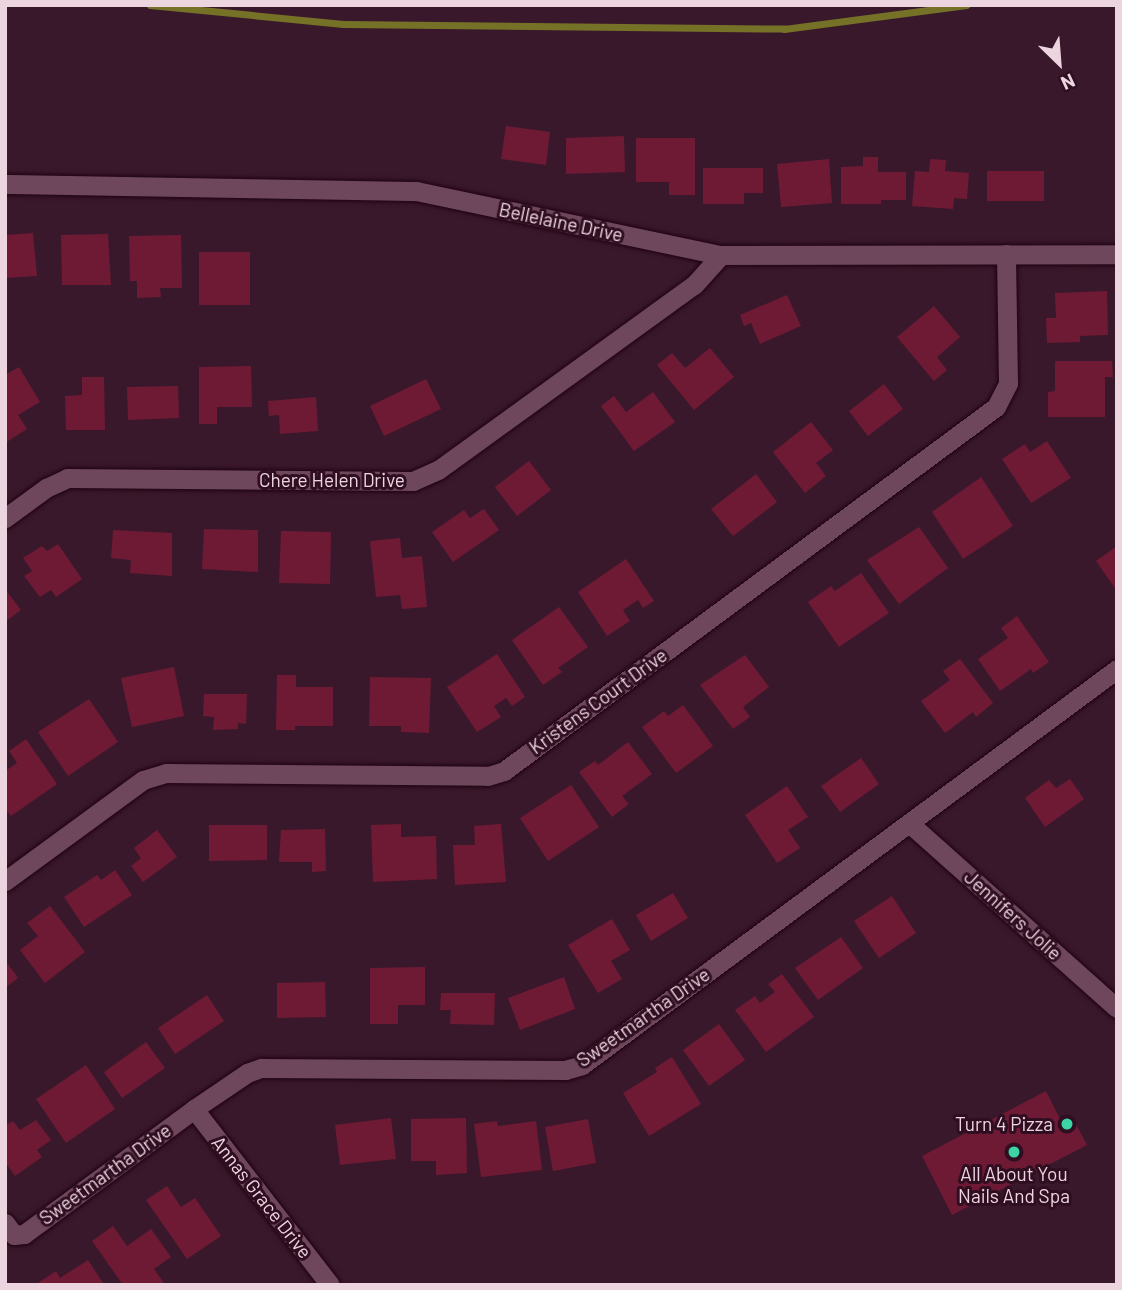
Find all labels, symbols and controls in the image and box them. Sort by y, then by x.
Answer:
north arrow [1024,28,1094,98]
text: N [1058,69,1079,96]
street label: Bellelaine Drive [497,198,625,246]
street label: Chere Helen Drive [259,469,405,491]
street label: Kristens Court Drive [525,643,671,759]
street label: Jennifers Jolie [960,865,1066,965]
street label: Sweetmartha Drive [572,963,714,1071]
place label: Turn 4 Pizza [955,1113,1053,1135]
marker: Turn 4 Pizza [1059,1116,1075,1132]
street label: Sweetmartha Drive [35,1119,175,1229]
street label: Annas Grace Drive [207,1131,317,1263]
marker: All About You Nails And Spa [1006,1144,1022,1160]
place label: All About You Nails And Spa [958,1163,1070,1207]

